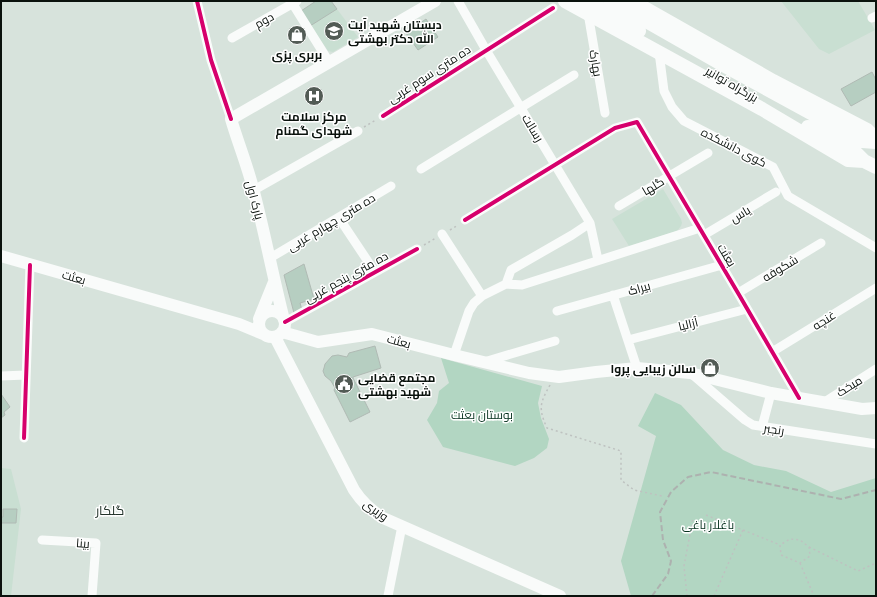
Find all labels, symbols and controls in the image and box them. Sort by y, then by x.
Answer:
street label: دوم [252,9,277,32]
place label: دبستان شهید آیت الله دکتر بهشتی [348,17,442,47]
school or university icon: دبستان شهید آیت الله دکتر بهشتی [323,20,345,42]
shop icon: بربری پزی [286,24,308,46]
street label: ده متری سوم غربی [385,42,474,107]
place label: بربری پزی [272,47,322,64]
street label: بهارک [586,48,606,78]
street label: بزرگراه توانیر [702,62,761,105]
hospital icon: مرکز سلامت شهدای گمنام [303,85,325,107]
place label: مرکز سلامت شهدای گمنام [276,109,353,139]
street label: رسالت [519,111,547,145]
street label: کوی دانشکده [699,124,769,170]
street label: گلها [639,174,667,198]
street label: پارک اول [241,179,268,222]
street label: ده متری چهارم غربی [284,190,379,256]
street label: یاس [727,202,754,226]
street label: بعثت [714,241,740,269]
street label: ده متری پنجم غربی [302,248,392,308]
street label: شکوفه [759,251,801,284]
street label: بعثت [60,266,88,288]
street label: بیراک [626,278,652,298]
street label: غنچه [810,307,840,335]
street label: آزالیا [676,314,700,334]
street label: بعثت [385,331,413,351]
shop icon: سالن زيبايى پروا [699,357,721,379]
place label: سالن زيبايى پروا [611,361,696,378]
place label: مجتمع قضایی شهید بهشتی [358,370,435,400]
street label: میخک [833,372,865,400]
public building icon: مجتمع قضایی شهید بهشتی [333,373,355,395]
park label: بوستان بعثت [451,407,513,422]
street label: رنجبر [762,420,785,438]
street label: وزیری [361,496,391,524]
district label: گلکار [95,502,124,519]
park label: باغلار باغی [682,517,734,532]
street label: بینا [76,535,90,551]

